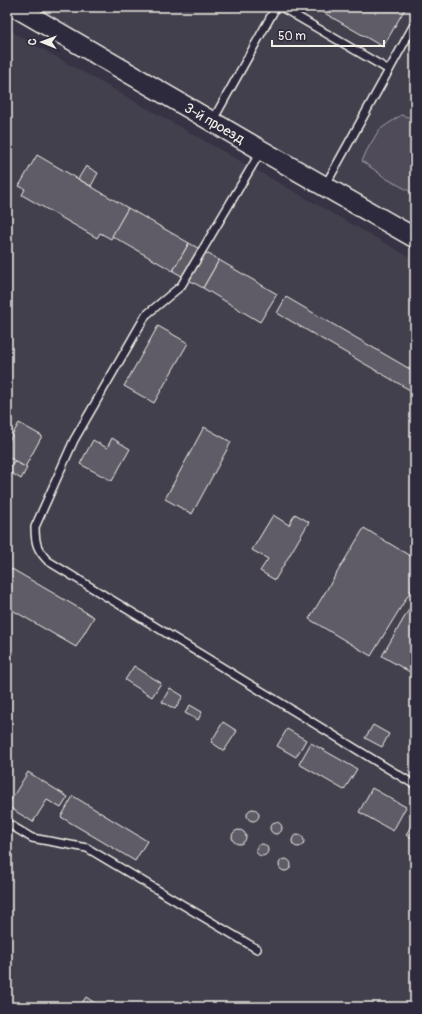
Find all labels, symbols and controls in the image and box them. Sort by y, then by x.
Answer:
north arrow [22,22,62,62]
scale bar [272,22,384,48]
text: 50 m [278,29,306,44]
text: С [26,38,39,45]
street label: 3-й проезд [182,99,248,148]

